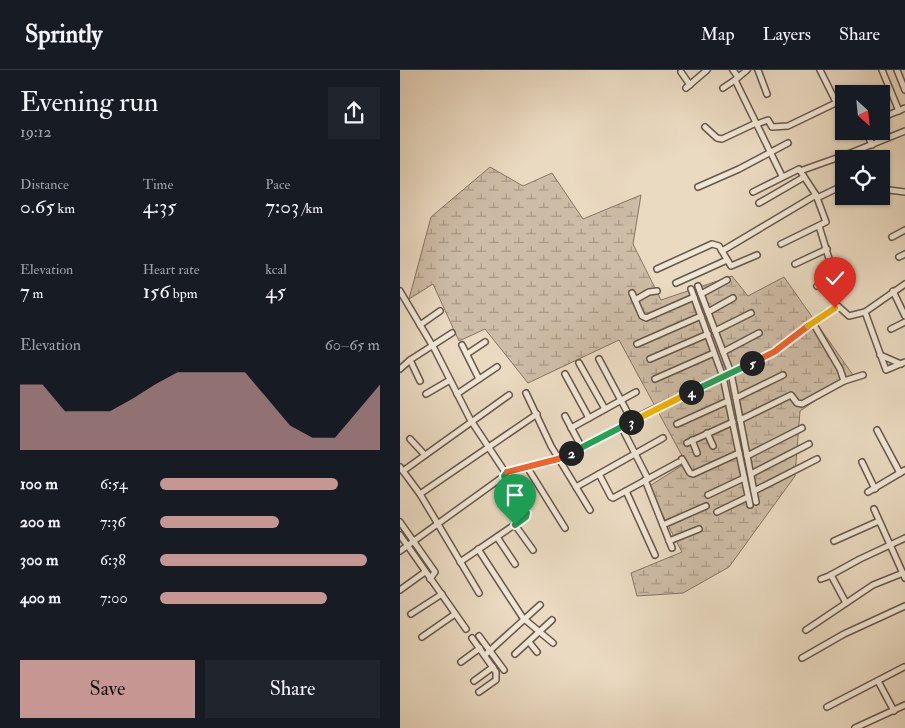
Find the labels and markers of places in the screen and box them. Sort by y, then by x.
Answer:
pin [814,257,856,308]
pin: 5 [740,350,764,376]
pin: 4 [678,380,704,404]
pin: 3 [618,410,644,434]
pin: 2 [558,440,584,466]
pin [494,474,536,525]

